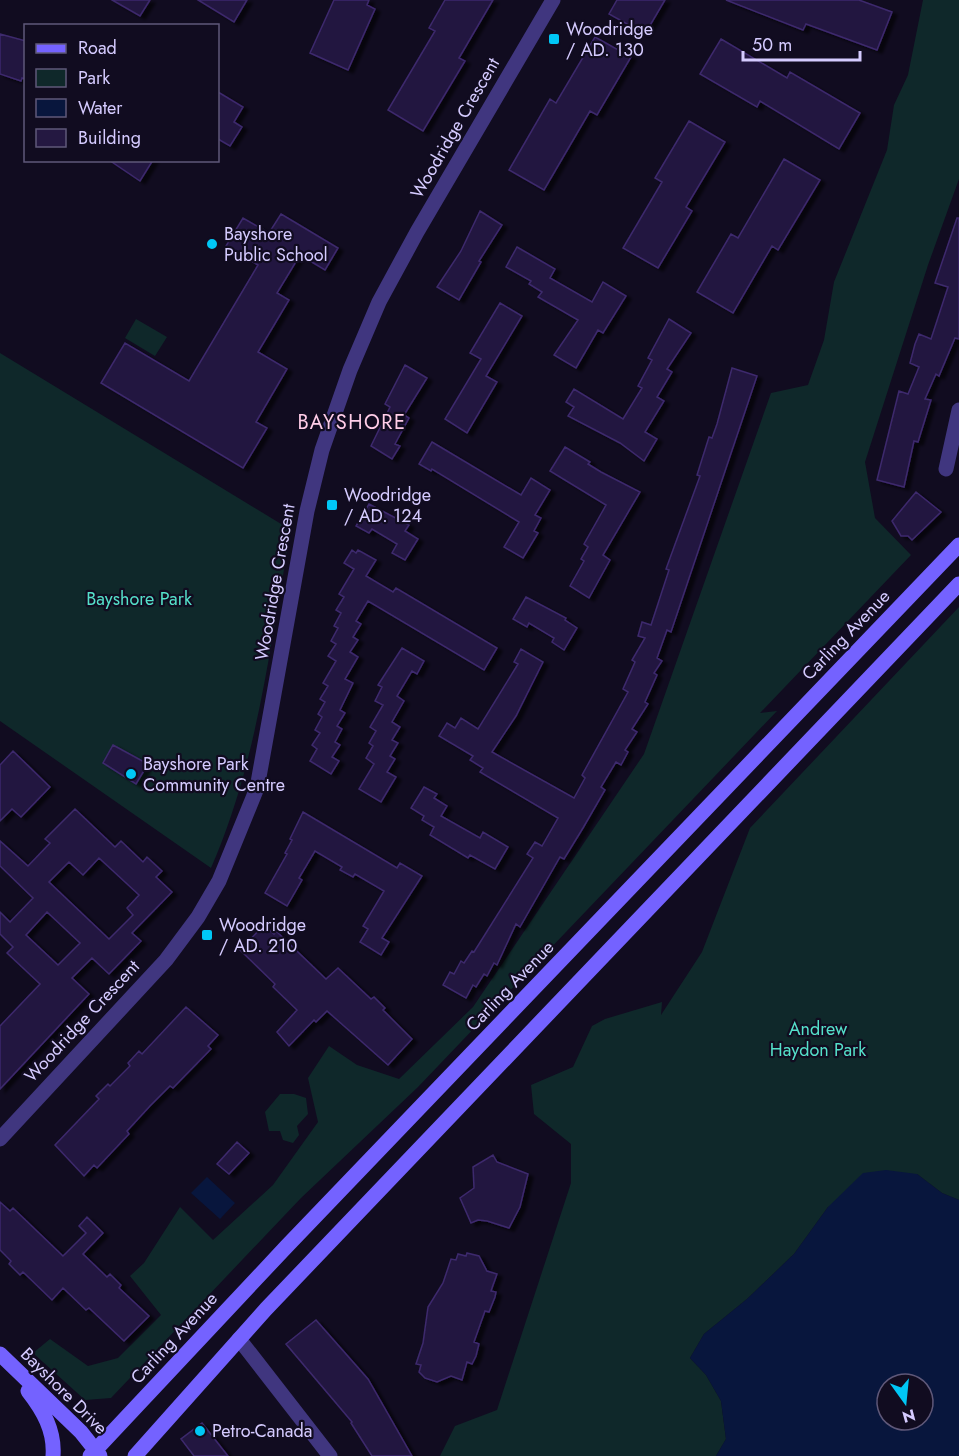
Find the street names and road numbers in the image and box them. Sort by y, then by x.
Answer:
street label: Woodridge Crescent [404,52,506,203]
street label: Woodridge Crescent [248,501,302,662]
street label: Carling Avenue [796,584,896,686]
street label: Carling Avenue [460,935,560,1037]
street label: Woodridge Crescent [18,954,146,1088]
street label: Carling Avenue [125,1286,223,1390]
street label: Bayshore Drive [15,1342,113,1440]

